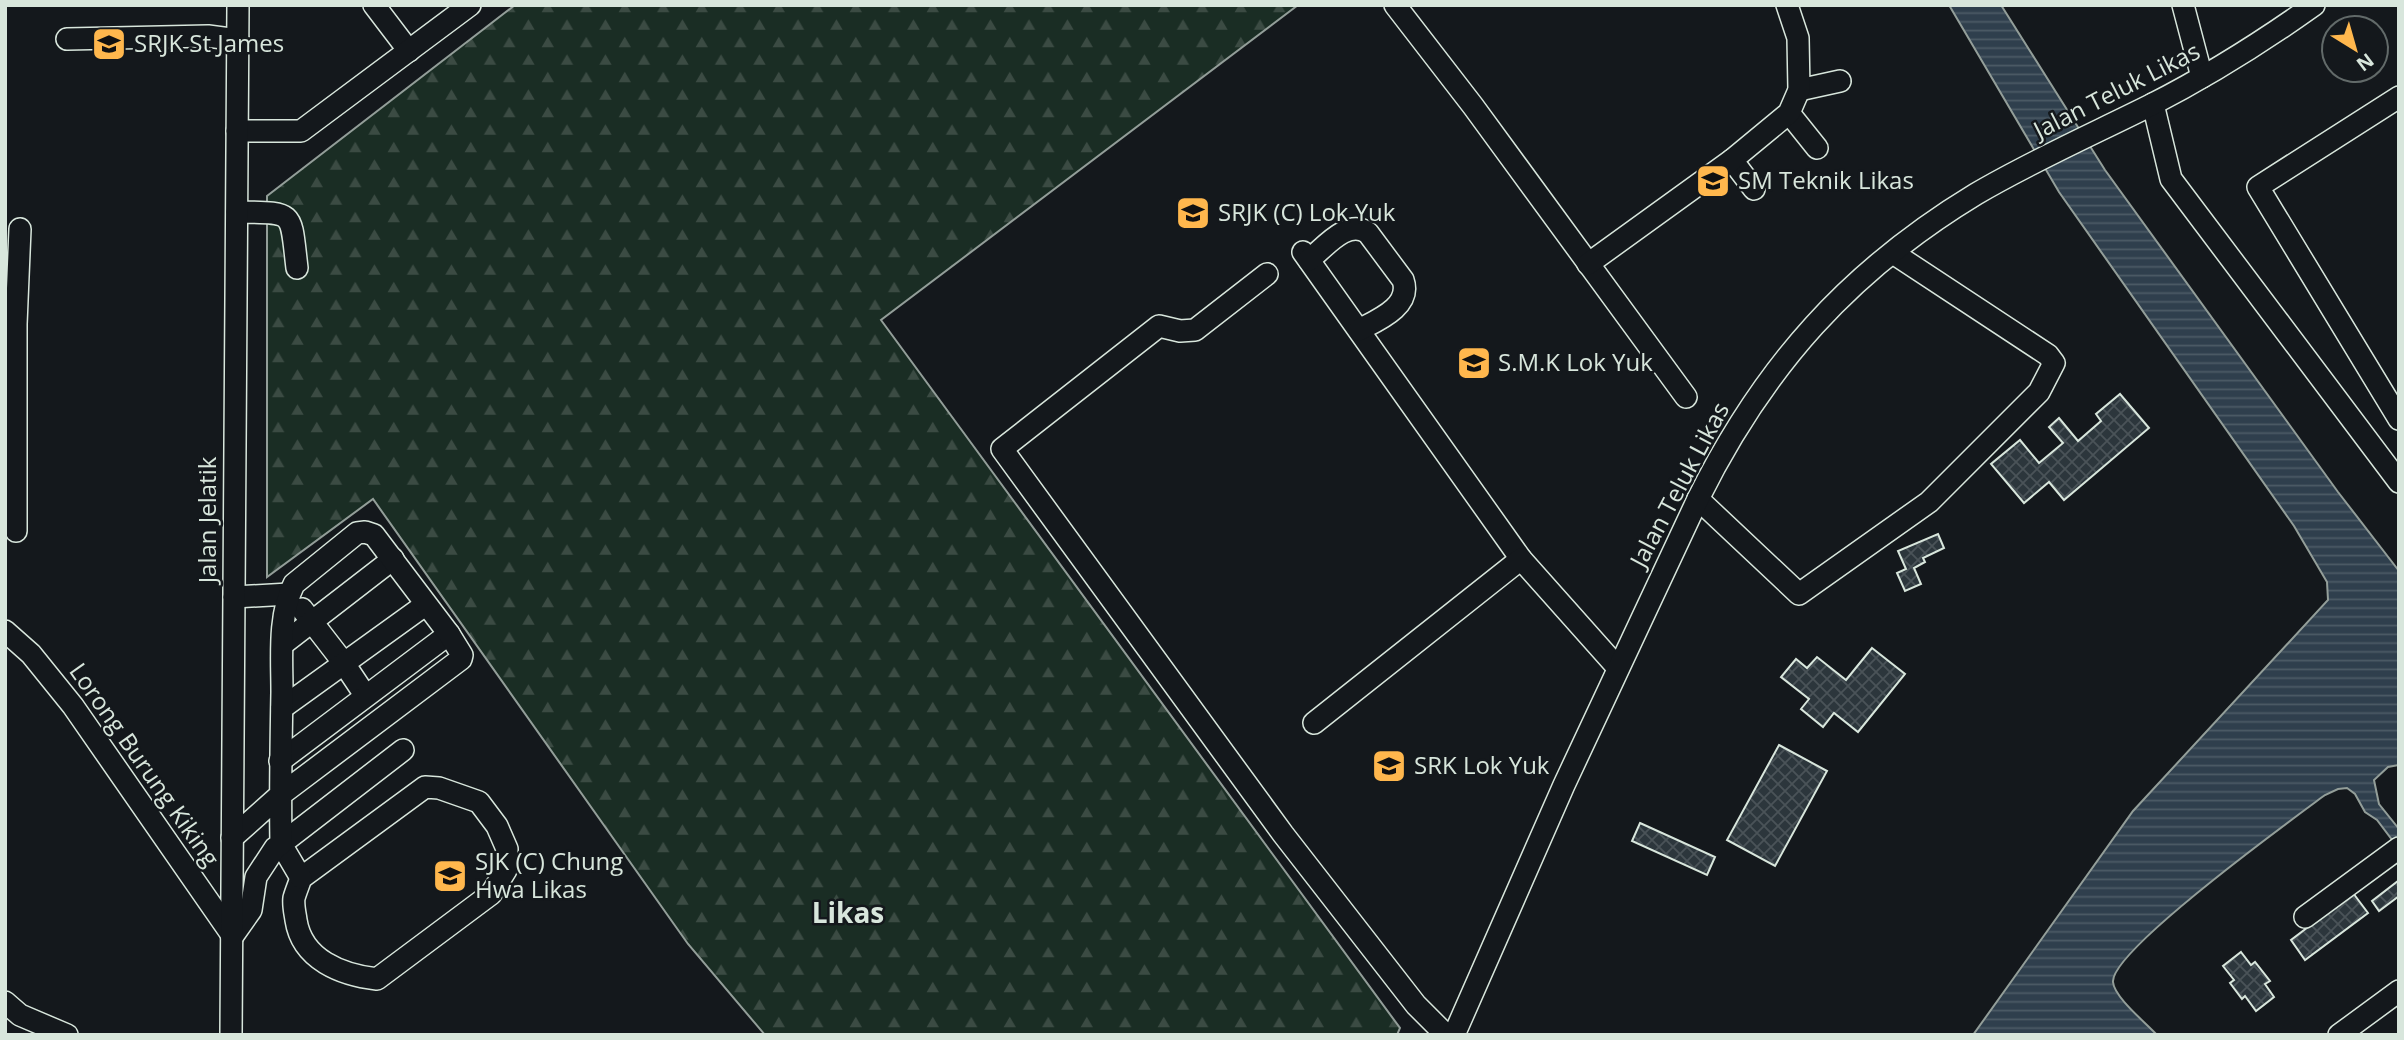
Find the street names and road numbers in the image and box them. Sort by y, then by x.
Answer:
street label: Jalan Teluk Likas [2026,34,2205,147]
street label: Jalan Teluk Likas [1620,396,1736,574]
street label: Jalan Jelatik [190,456,223,585]
street label: Lorong Burung Kiking [63,656,228,872]

